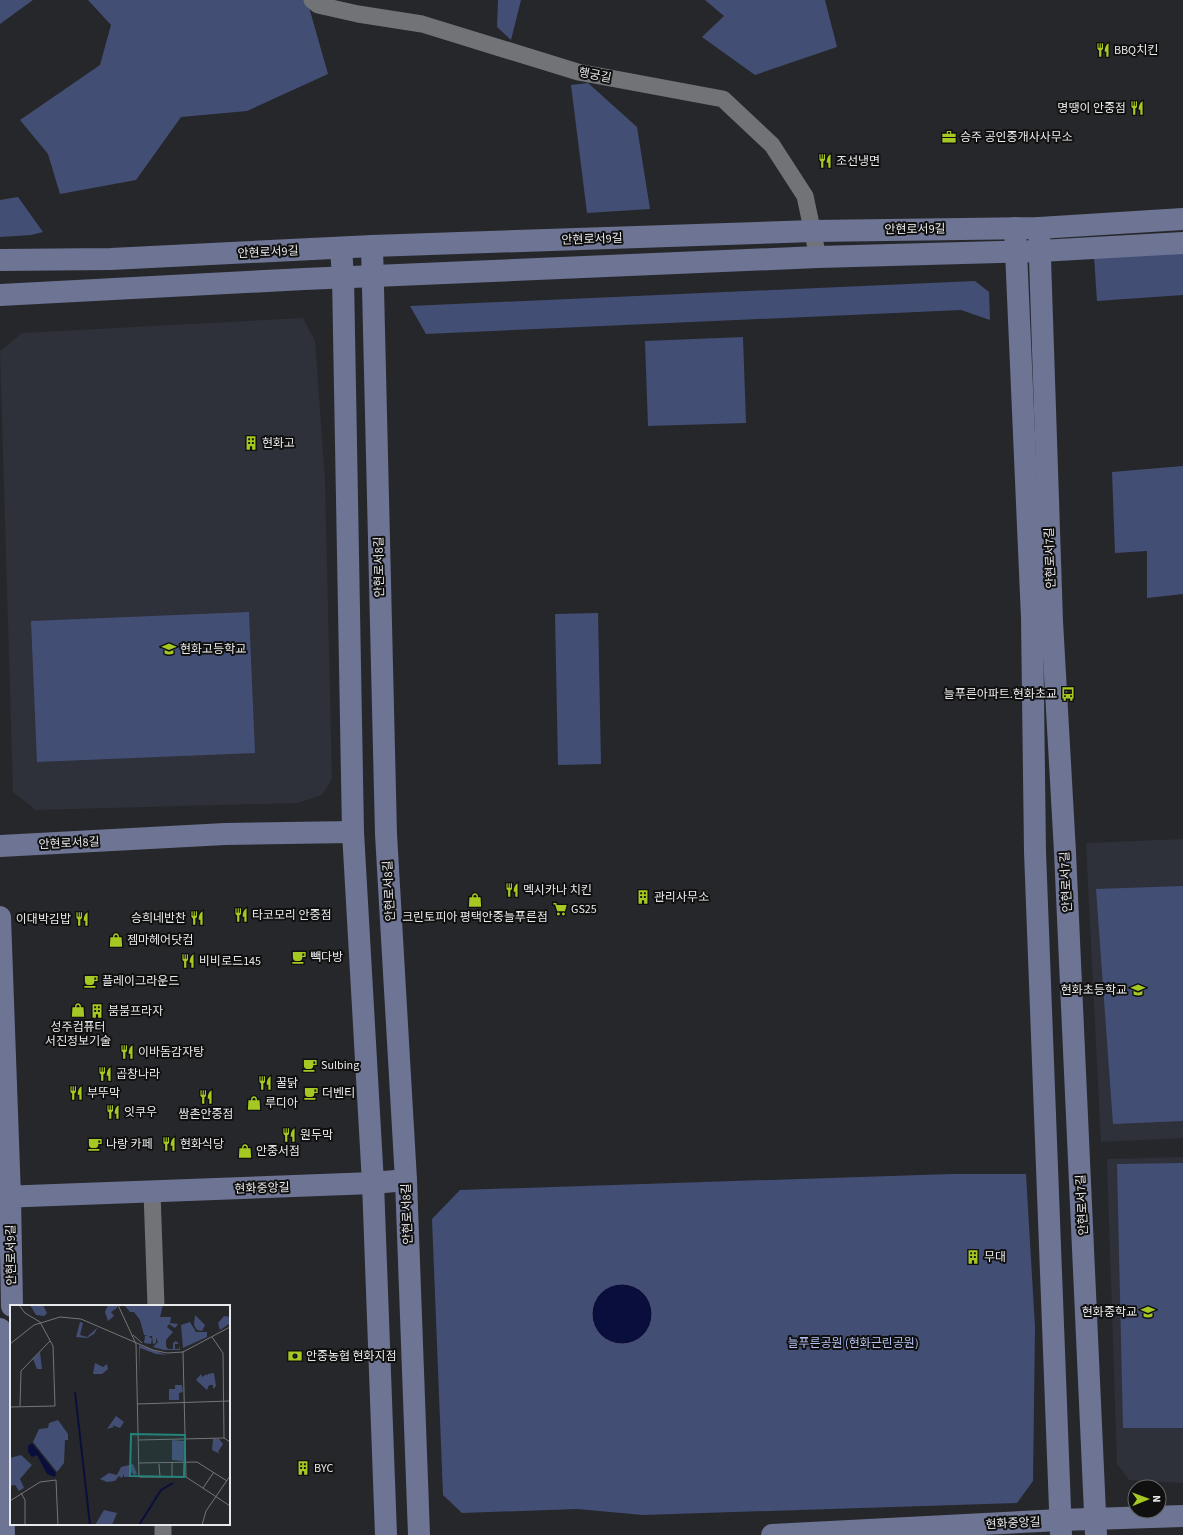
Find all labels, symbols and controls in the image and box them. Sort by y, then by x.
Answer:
restaurant icon: BBQ치킨 [1095,42,1111,58]
place label: BBQ치킨 [1114,42,1158,59]
street label: 행궁길 [577,64,613,87]
place label: 명땡이 안중점 [1057,100,1126,117]
restaurant icon: 명땡이 안중점 [1129,100,1145,116]
office icon: 승주 공인중개사사무소 [941,129,957,145]
place label: 승주 공인중개사사무소 [960,129,1073,146]
restaurant icon: 조선냉면 [817,153,833,169]
place label: 조선냉면 [836,153,880,170]
street label: 안현로서9길 [884,220,946,239]
street label: 안현로서9길 [561,230,623,249]
street label: 안현로서9길 [237,242,299,263]
building icon: 현화고 [243,435,259,451]
place label: 현화고 [262,435,295,452]
street label: 안현로서7길 [1041,527,1060,589]
street label: 안현로서8길 [370,536,389,598]
school or university icon: 현화고등학교 [161,641,177,657]
place label: 현화고등학교 [180,641,246,658]
place label: 늘푸른아파트.현화초교 [944,686,1057,703]
bus stop icon: 늘푸른아파트.현화초교 [1060,686,1076,702]
street label: 안현로서8길 [38,833,100,854]
street label: 안현로서7길 [1056,851,1077,913]
street label: 안현로서8길 [379,860,400,922]
restaurant icon: 멕시카나 치킨 [504,882,520,898]
place label: 멕시카나 치킨 [523,882,592,899]
building icon: 관리사무소 [635,889,651,905]
place label: 관리사무소 [654,889,709,906]
shop icon: 크린토피아 평택안중늘푸른점 [467,892,483,908]
supermarket icon: GS25 [552,901,568,917]
place label: GS25 [571,901,597,918]
restaurant icon: 타코모리 안중점 [233,907,249,923]
place label: 타코모리 안중점 [252,907,332,924]
place label: 크린토피아 평택안중늘푸른점 [402,909,548,926]
place label: 승희네반찬 [131,910,186,927]
restaurant icon: 승희네반찬 [189,910,205,926]
place label: 이대박김밥 [16,911,71,928]
restaurant icon: 이대박김밥 [74,911,90,927]
shop icon: 젬마헤어닷컴 [108,932,124,948]
place label: 젬마헤어닷컴 [127,932,193,949]
cafe icon: 빽다방 [291,949,307,965]
place label: 빽다방 [310,949,343,966]
restaurant icon: 비비로드145 [180,953,196,969]
place label: 비비로드145 [199,953,261,970]
cafe icon: 플레이그라운드 [83,973,99,989]
place label: 플레이그라운드 [102,973,179,990]
place label: 현화초등학교 [1061,982,1127,999]
school or university icon: 현화초등학교 [1130,982,1146,998]
shop icon: 성주컴퓨터 서진정보기술 [70,1002,86,1018]
building icon: 붐붐프라자 [89,1003,105,1019]
place label: 붐붐프라자 [108,1003,163,1020]
place label: 성주컴퓨터 서진정보기술 [45,1019,111,1050]
restaurant icon: 이바돔감자탕 [119,1044,135,1060]
place label: 이바돔감자탕 [138,1044,204,1061]
cafe icon: Sulbing [302,1057,318,1073]
place label: Sulbing [321,1057,359,1074]
restaurant icon: 곱창나라 [97,1066,113,1082]
place label: 곱창나라 [116,1066,160,1083]
restaurant icon: 꿀닭 [257,1075,273,1091]
place label: 꿀닭 [276,1075,298,1092]
restaurant icon: 부뚜막 [68,1085,84,1101]
place label: 부뚜막 [87,1085,120,1102]
cafe icon: 더벤티 [303,1085,319,1101]
place label: 더벤티 [322,1085,355,1102]
restaurant icon: 쌈촌안중점 [198,1089,214,1105]
shop icon: 루디아 [246,1095,262,1111]
place label: 루디아 [265,1095,298,1112]
restaurant icon: 잇쿠우 [105,1104,121,1120]
place label: 잇쿠우 [124,1104,157,1121]
place label: 쌈촌안중점 [178,1106,234,1123]
restaurant icon: 원두막 [281,1127,297,1143]
place label: 원두막 [300,1127,333,1144]
cafe icon: 나랑 카페 [87,1136,103,1152]
place label: 나랑 카페 [106,1136,153,1153]
restaurant icon: 현화식당 [161,1136,177,1152]
place label: 현화식당 [180,1136,224,1153]
shop icon: 안중서점 [237,1143,253,1159]
place label: 안중서점 [256,1143,300,1160]
street label: 안현로서7길 [1072,1174,1093,1236]
street label: 현화중앙길 [234,1179,290,1198]
street label: 안현로서8길 [398,1183,417,1245]
street label: 안현로서9길 [2,1224,21,1286]
building icon: 무대 [965,1249,981,1265]
place label: 무대 [984,1249,1006,1266]
place label: 현화중학교 [1082,1304,1137,1321]
school or university icon: 현화중학교 [1140,1304,1156,1320]
inset map [10,1305,230,1525]
park label: 늘푸른공원 (현화근린공원) [787,1335,919,1352]
bank icon: 안중농협 현화지점 [287,1348,303,1364]
place label: 안중농협 현화지점 [306,1348,397,1365]
building icon: BYC [295,1460,311,1476]
place label: BYC [314,1460,333,1477]
north arrow [1127,1479,1167,1519]
text: N [1149,1495,1164,1503]
street label: 현화중앙길 [985,1514,1041,1533]

